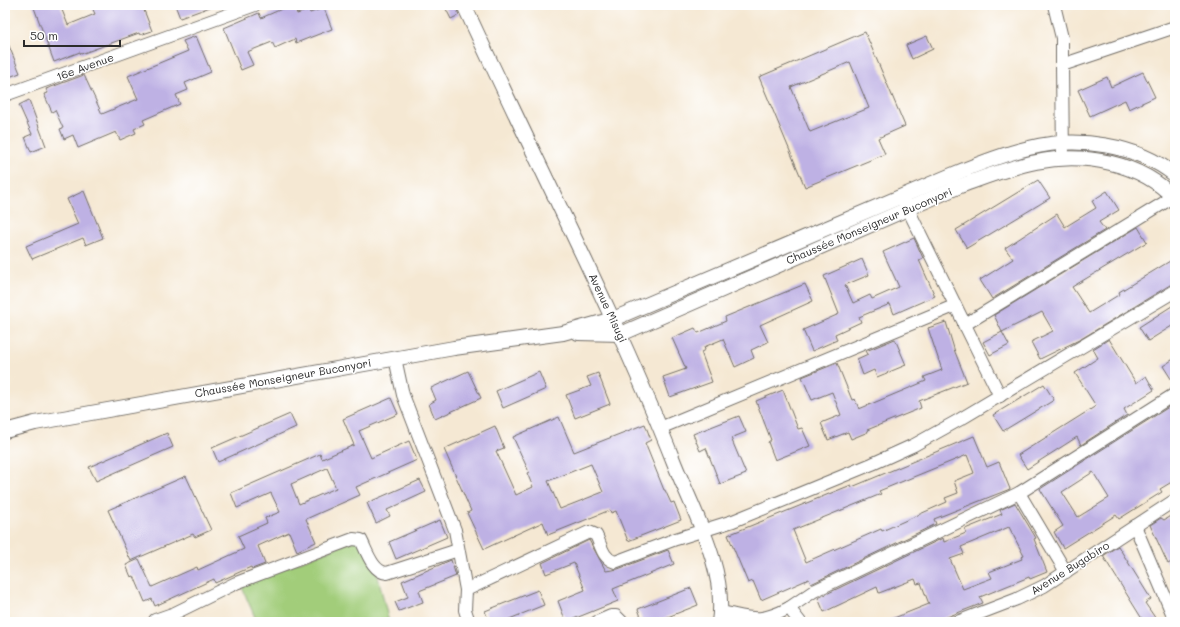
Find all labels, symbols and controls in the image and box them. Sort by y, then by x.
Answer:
scale bar [24,22,120,48]
text: 50 m [30,27,58,43]
street label: 16e Avenue [54,49,116,84]
street label: Chaussée Monseigneur Buconyori [783,184,954,267]
street label: Avenue Misugi [586,271,631,345]
street label: Chaussée Monseigneur Buconyori [193,355,372,400]
street label: Avenue Bugabiro [1028,537,1112,598]

